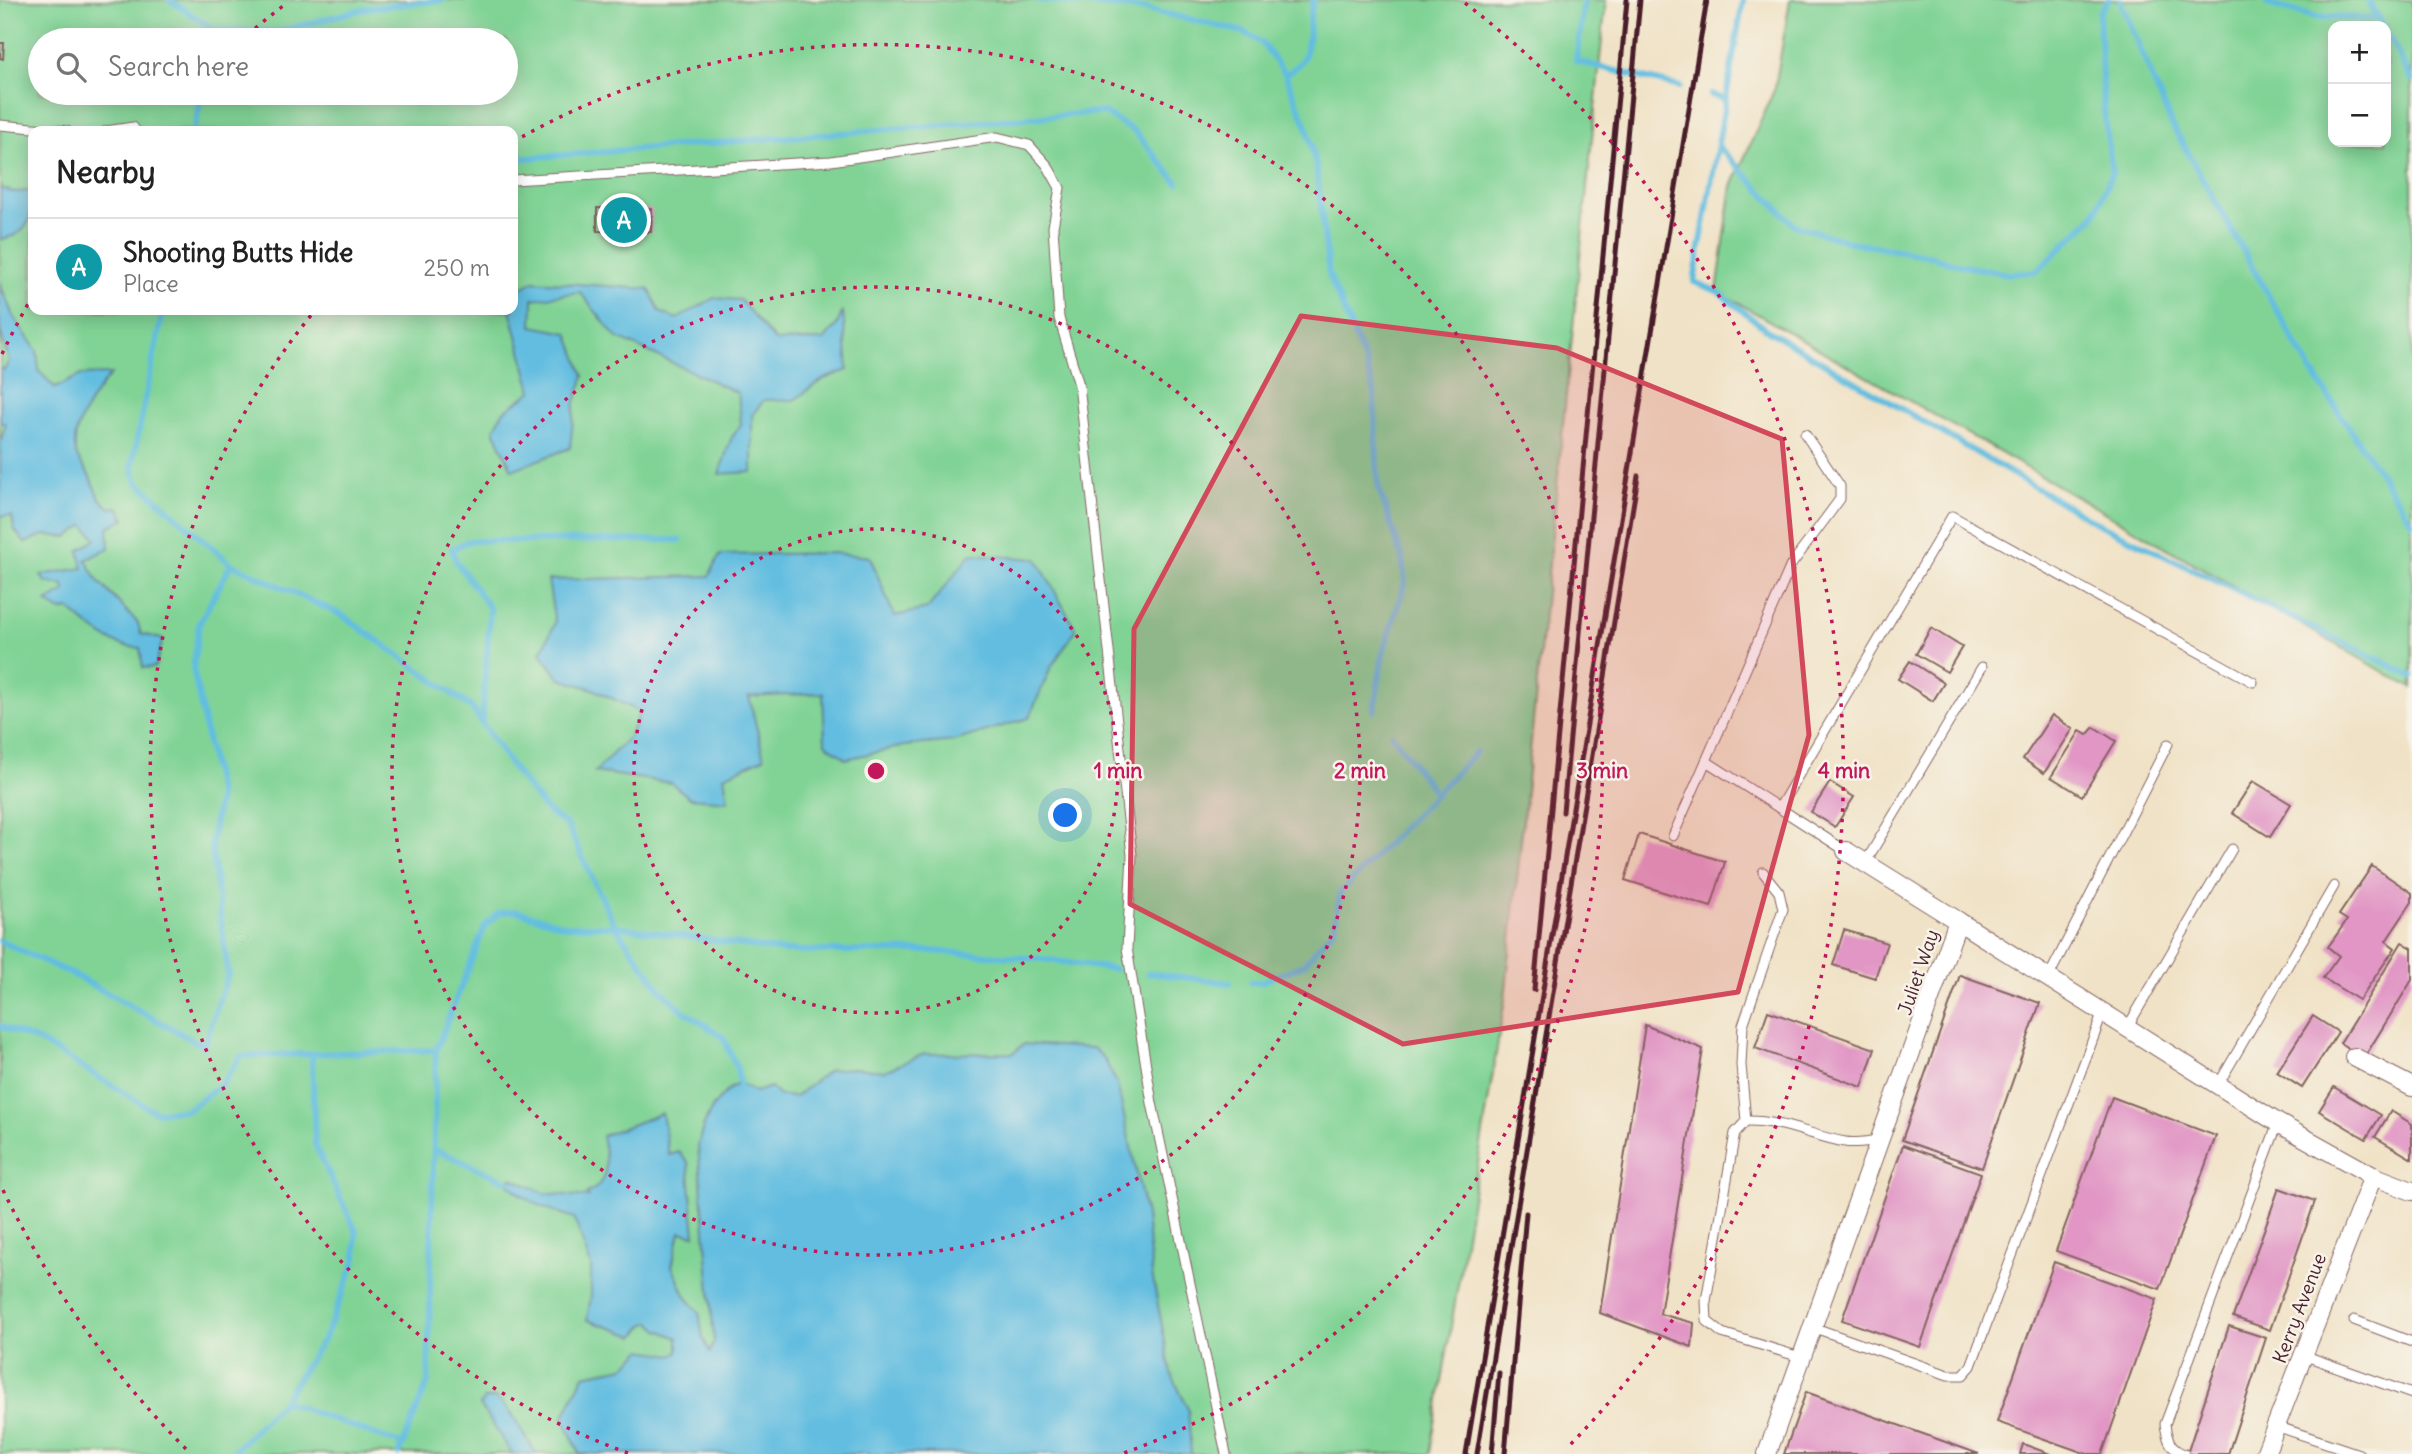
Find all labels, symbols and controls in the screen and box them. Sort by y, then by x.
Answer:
map controls [2328,21,2391,147]
button: + [2328,21,2391,84]
search box [28,28,518,105]
icon: search [52,48,90,86]
text: Search here [108,50,249,83]
button: − [2328,84,2391,147]
text: Nearby [56,153,156,191]
pin: A [601,194,647,246]
text: Shooting Butts Hide [123,236,353,269]
text: A [72,253,86,282]
text: 250 m [423,253,490,282]
text: Place [123,269,179,298]
text: 1 min [1094,757,1142,784]
text: 2 min [1334,757,1386,784]
text: 3 min [1576,757,1628,784]
text: 4 min [1818,757,1870,784]
centre of rings [864,759,888,783]
your location [1048,798,1082,832]
street label: Juliet Way [1892,926,1944,1018]
street label: Kerry Avenue [2267,1250,2331,1366]

